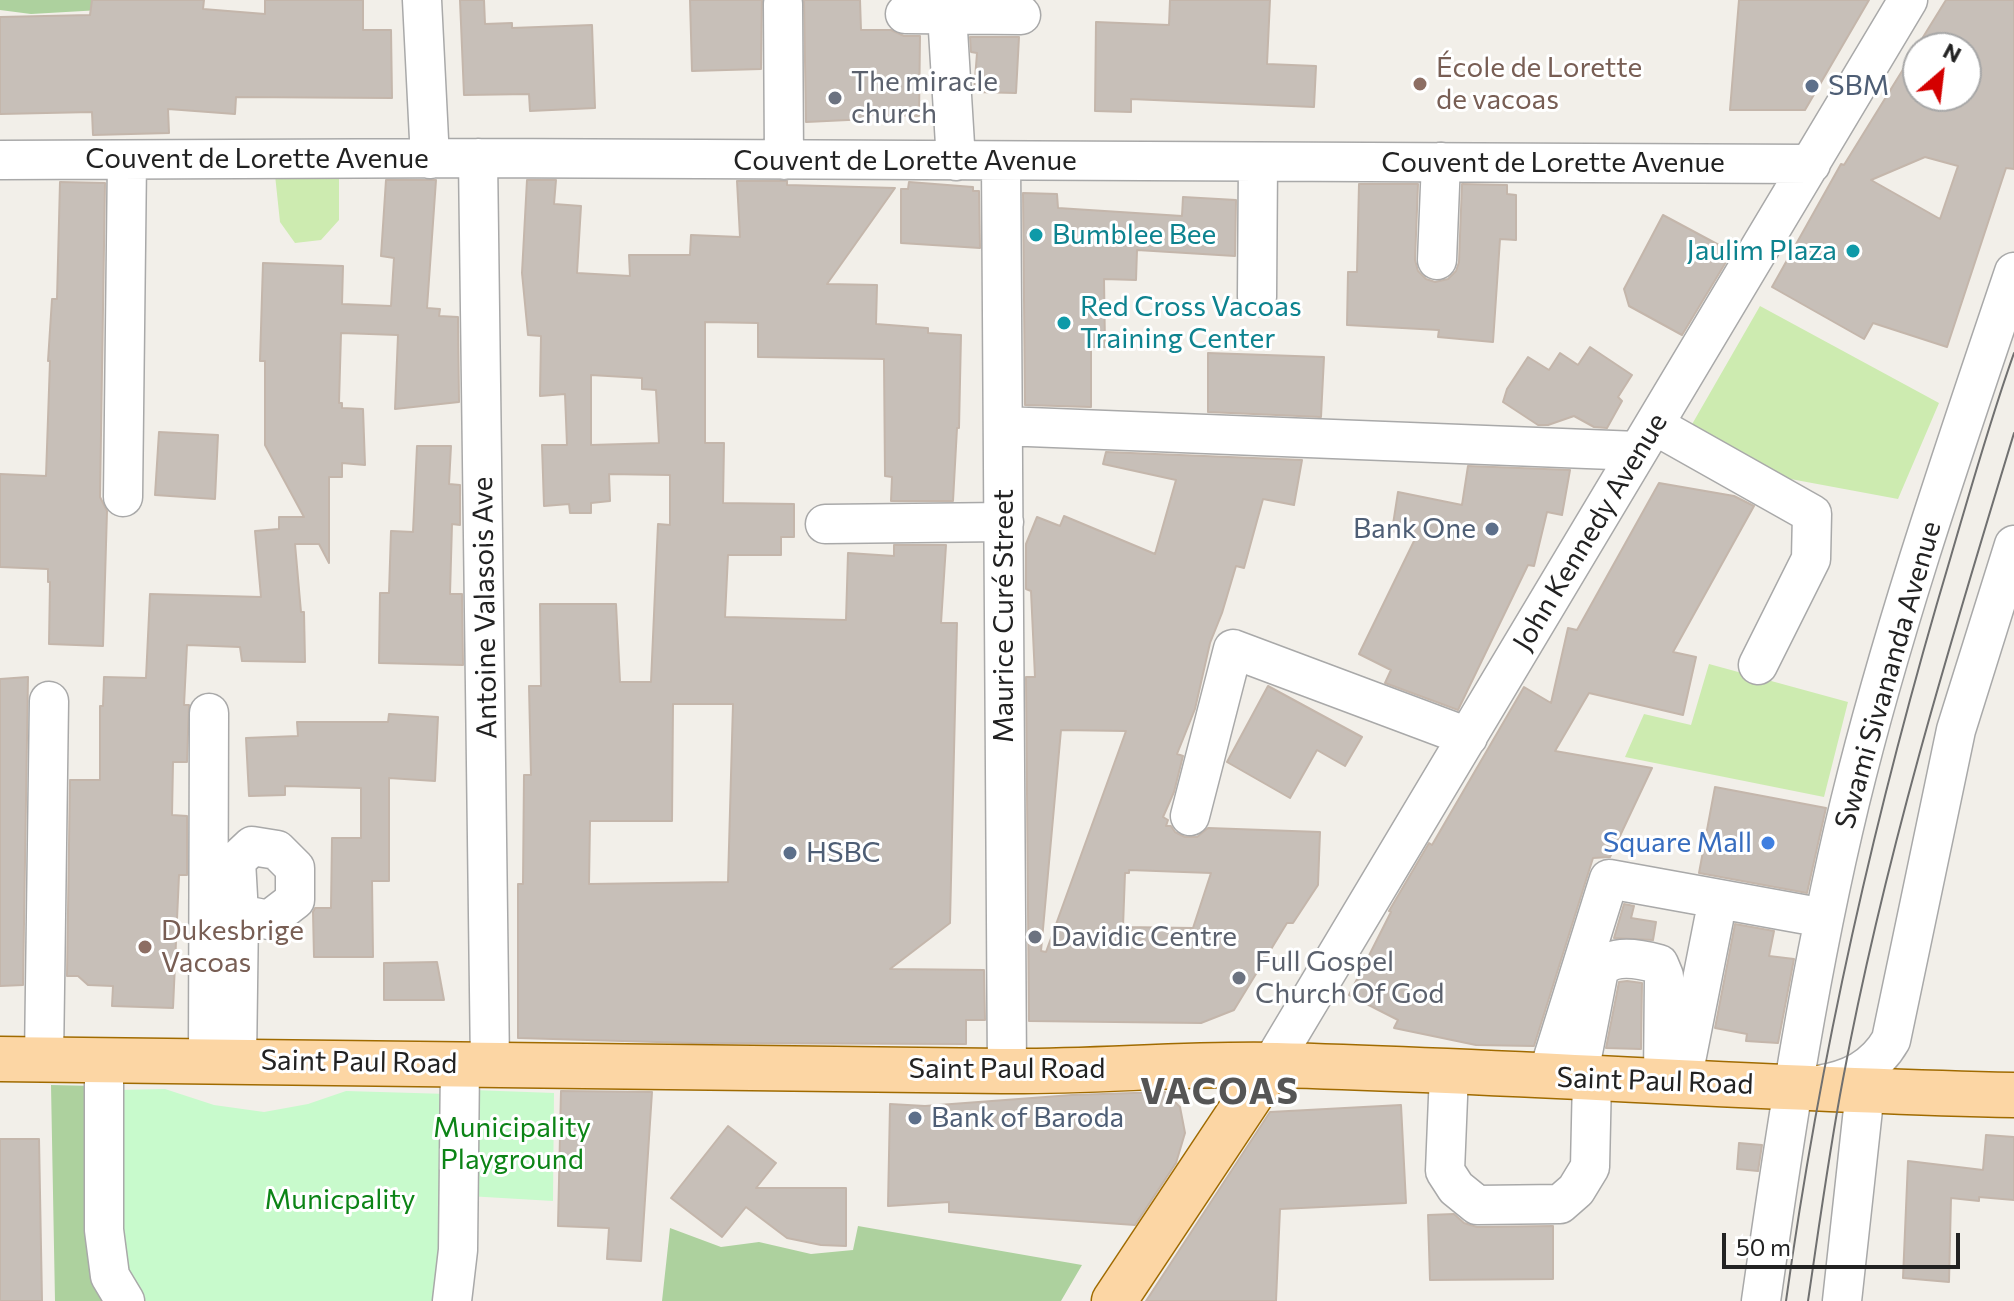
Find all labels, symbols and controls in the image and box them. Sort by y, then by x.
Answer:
north arrow [1902,32,1982,112]
text: N [1939,36,1966,68]
place label: École de Lorette de vacoas [1436,51,1642,117]
place label: The miracle church [851,65,998,131]
place label: SBM [1828,69,1889,103]
marker: École de Lorette de vacoas [1411,75,1429,93]
marker: SBM [1803,77,1821,95]
marker: The miracle church [826,89,844,107]
street label: Couvent de Lorette Avenue [85,142,429,176]
street label: Couvent de Lorette Avenue [733,144,1077,178]
street label: Couvent de Lorette Avenue [1381,146,1725,180]
place label: Bumblee Bee [1052,218,1216,252]
marker: Bumblee Bee [1027,226,1045,244]
place label: Jaulim Plaza [1687,234,1837,268]
marker: Jaulim Plaza [1844,242,1862,260]
place label: Red Cross Vacoas Training Center [1080,290,1302,356]
marker: Red Cross Vacoas Training Center [1055,314,1073,332]
street label: John Kennedy Avenue [1506,407,1674,657]
street label: Antoine Valasois Ave [466,476,504,740]
street label: Maurice Curé Street [987,489,1021,743]
place label: Bank One [1353,512,1476,546]
street label: Swami Sivananda Avenue [1828,517,1948,833]
marker: Bank One [1483,520,1501,538]
place label: Square Mall [1603,826,1752,860]
marker: Square Mall [1759,834,1777,852]
place label: HSBC [806,836,881,870]
marker: HSBC [781,844,799,862]
place label: Dukesbrige Vacoas [161,914,304,980]
place label: Davidic Centre [1051,920,1237,954]
marker: Davidic Centre [1026,928,1044,946]
marker: Dukesbrige Vacoas [136,938,154,956]
place label: Full Gospel Church Of God [1255,945,1445,1011]
marker: Full Gospel Church Of God [1230,969,1248,987]
street label: Saint Paul Road [260,1043,458,1081]
street label: Saint Paul Road [909,1052,1105,1086]
street label: Saint Paul Road [1556,1061,1754,1101]
district label: VACOAS [1140,1070,1300,1114]
place label: Bank of Baroda [931,1101,1124,1135]
marker: Bank of Baroda [906,1109,924,1127]
park label: Municipality Playground [433,1111,591,1177]
park label: Municpality [265,1183,415,1217]
scale bar [1726,1217,1964,1267]
text: 50 m [1736,1232,1791,1261]

